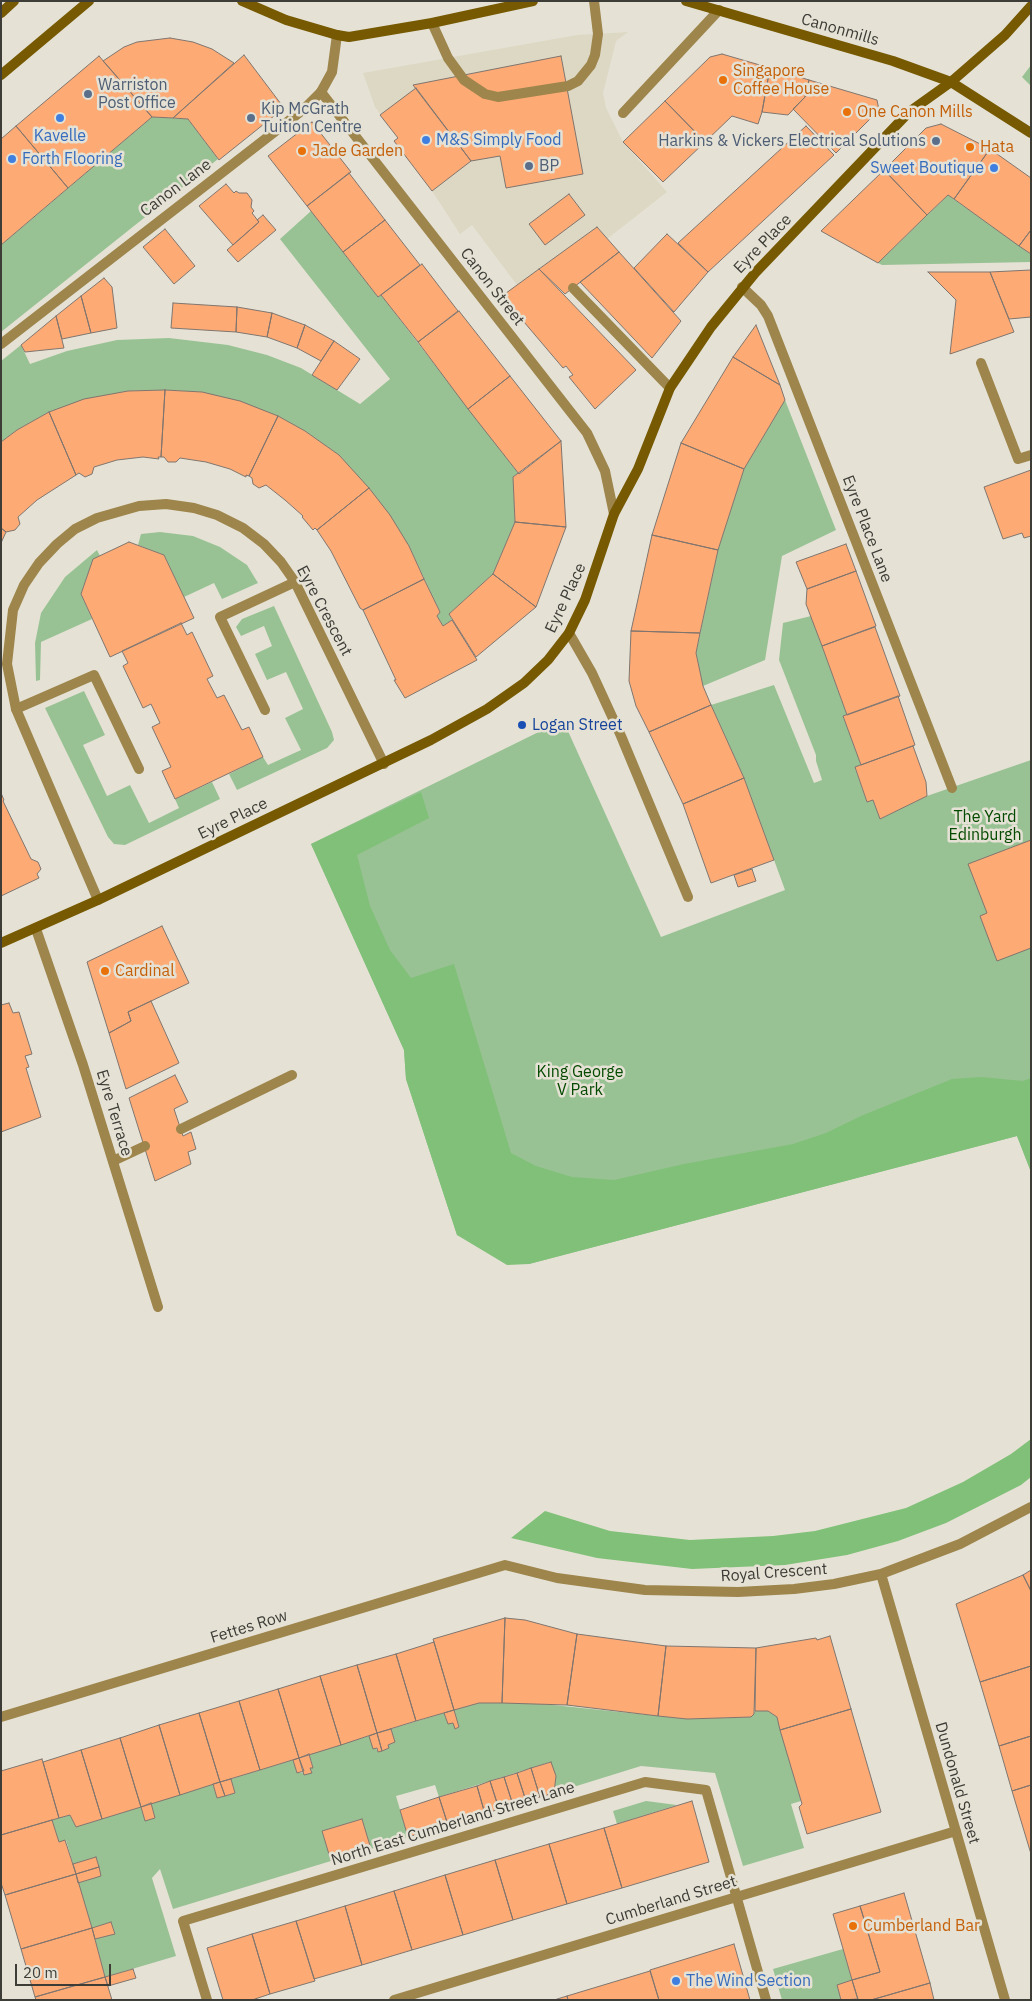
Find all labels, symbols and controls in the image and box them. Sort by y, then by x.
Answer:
street label: Canonmills [799,10,881,50]
place label: Singapore Coffee House [733,61,829,99]
marker: Singapore Coffee House [717,74,729,86]
place label: Warriston Post Office [98,75,176,113]
marker: Warriston Post Office [82,88,94,100]
place label: Kip McGrath Tuition Centre [261,99,362,137]
place label: One Canon Mills [857,102,973,122]
marker: One Canon Mills [841,106,853,118]
marker: Kavelle [54,112,66,124]
marker: Kip McGrath Tuition Centre [245,112,257,124]
place label: Kavelle [34,126,86,146]
place label: M&S Simply Food [436,130,561,150]
place label: Harkins & Vickers Electrical Solutions [658,131,926,151]
marker: M&S Simply Food [420,134,432,146]
marker: Harkins & Vickers Electrical Solutions [930,135,942,147]
place label: Hata [980,137,1014,157]
place label: Jade Garden [312,141,403,161]
marker: Hata [964,141,976,153]
marker: Jade Garden [296,145,308,157]
place label: Forth Flooring [22,149,123,169]
marker: Forth Flooring [6,153,18,165]
street label: Canon Lane [137,155,215,221]
place label: BP [539,156,559,176]
place label: Sweet Boutique [870,158,984,178]
marker: BP [523,160,535,172]
marker: Sweet Boutique [988,162,1000,174]
street label: Eyre Place [730,210,796,278]
street label: Canon Street [456,244,528,330]
street label: Eyre Place Lane [838,473,896,585]
street label: Eyre Place [541,560,591,636]
street label: Eyre Crescent [292,563,356,659]
place label: Logan Street [532,715,623,735]
marker: Logan Street [516,719,528,731]
street label: Eyre Place [195,794,271,844]
park label: The Yard Edinburgh [949,807,1021,845]
place label: Cardinal [115,961,175,981]
marker: Cardinal [99,965,111,977]
park label: King George V Park [537,1062,623,1100]
street label: Eyre Terrace [92,1067,136,1159]
street label: Royal Crescent [720,1560,828,1586]
street label: Fettes Row [208,1606,290,1648]
street label: Dundonald Street [930,1720,984,1846]
street label: North East Cumberland Street Lane [329,1778,577,1870]
street label: Cumberland Street [603,1872,739,1930]
place label: Cumberland Bar [863,1916,980,1936]
marker: Cumberland Bar [847,1920,859,1932]
scale bar [18,1954,114,1986]
text: 20 m [23,1963,58,1982]
place label: The Wind Section [686,1971,811,1991]
marker: The Wind Section [670,1975,682,1987]

